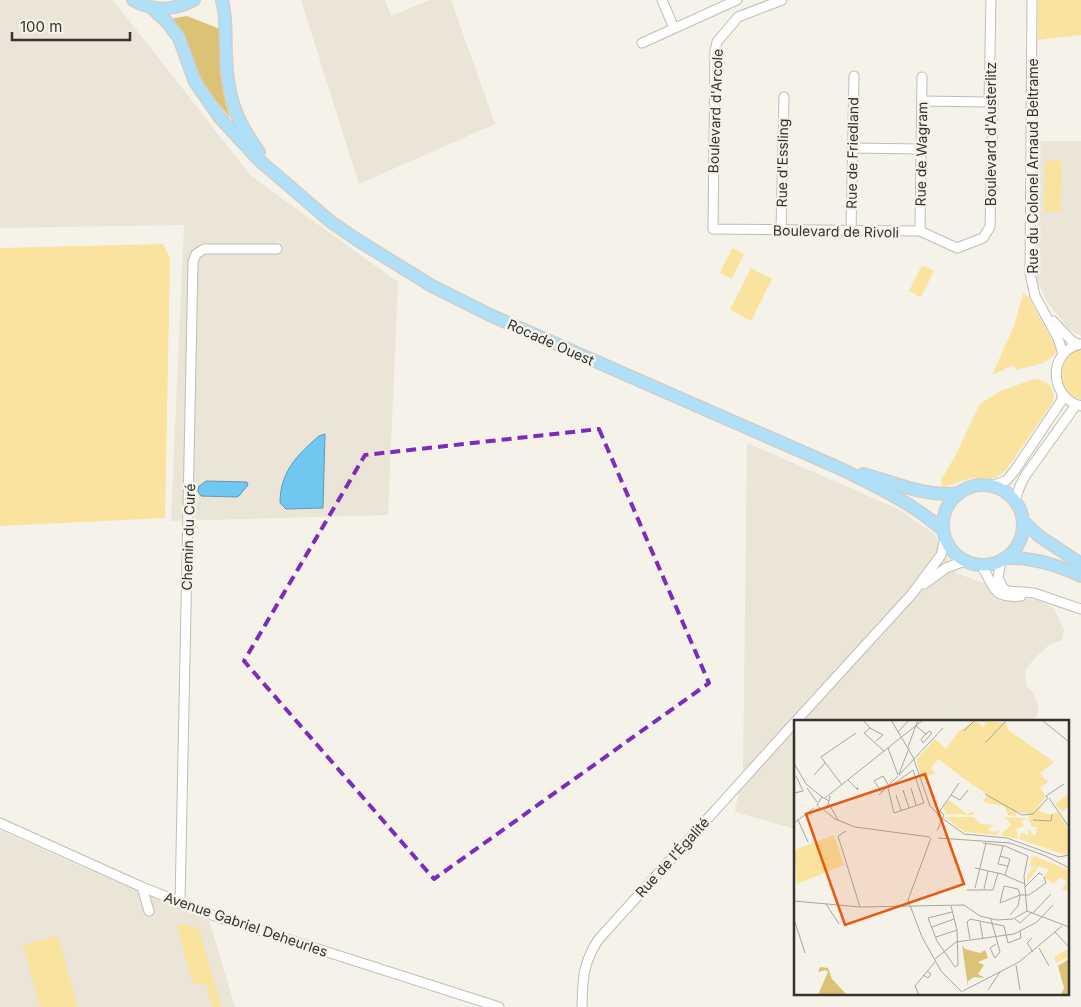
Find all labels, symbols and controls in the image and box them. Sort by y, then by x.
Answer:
scale bar [12,10,130,42]
text: 100 m [20,17,62,36]
street label: Boulevard d'Arcole [704,48,726,174]
street label: Rue du Colonel Arnaud Beltrame [1024,58,1041,274]
street label: Boulevard d'Austerlitz [982,62,999,206]
street label: Rue de Friedland [843,97,861,209]
street label: Rue de Wagram [912,101,930,207]
street label: Rue d'Essling [773,118,791,208]
street label: Boulevard de Rivoli [773,221,899,241]
street label: Rocade Ouest [505,315,597,369]
street label: Chemin du Curé [178,483,198,591]
inset map [794,720,1068,994]
street label: Rue de l'Égalité [632,813,712,901]
street label: Avenue Gabriel Deheurles [162,888,330,960]

